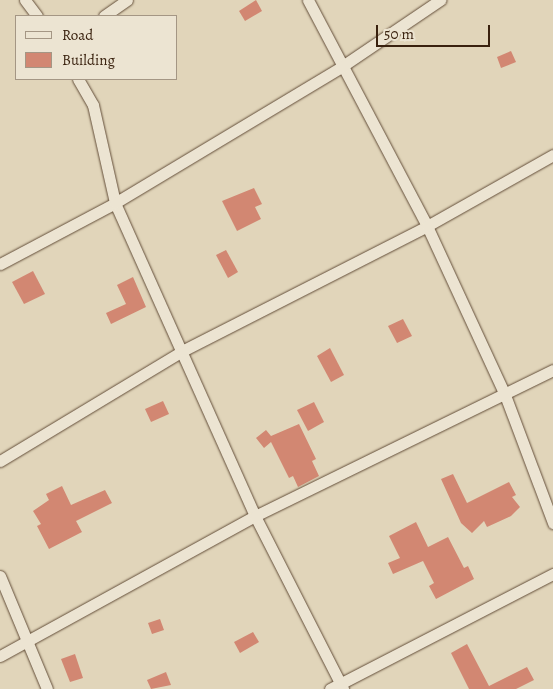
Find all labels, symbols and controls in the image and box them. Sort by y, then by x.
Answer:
legend [15,15,178,80]
scale bar [378,15,492,47]
text: 50 m [384,24,414,44]
text: Road [62,25,93,45]
text: Building [62,50,115,70]

